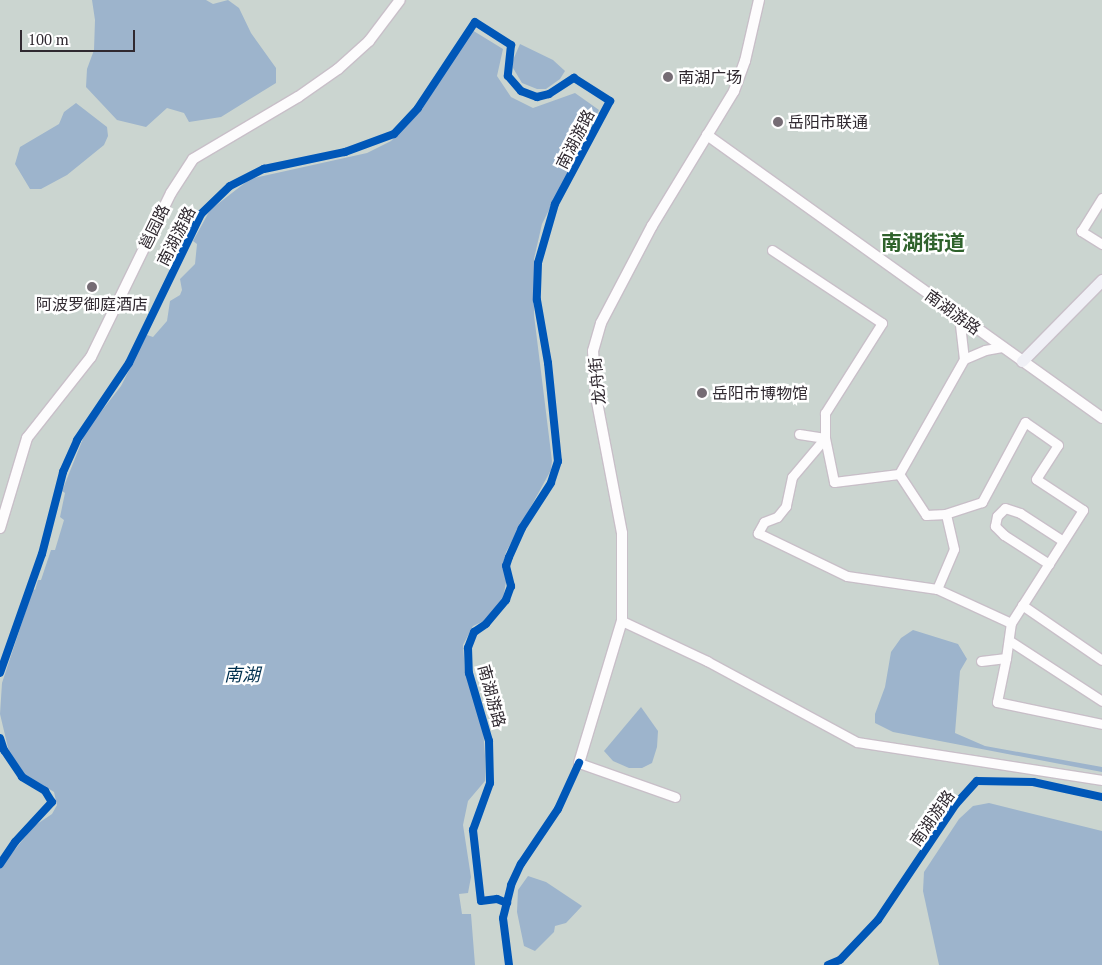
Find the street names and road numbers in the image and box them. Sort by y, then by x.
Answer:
street label: 南湖游路 [552,106,598,172]
street label: 邕园路 [135,201,173,253]
street label: 南湖游路 [153,203,199,269]
street label: 南湖游路 [921,285,985,339]
street label: 龙舟街 [585,356,609,406]
street label: 南湖游路 [474,663,510,729]
street label: 南湖游路 [906,786,958,850]

